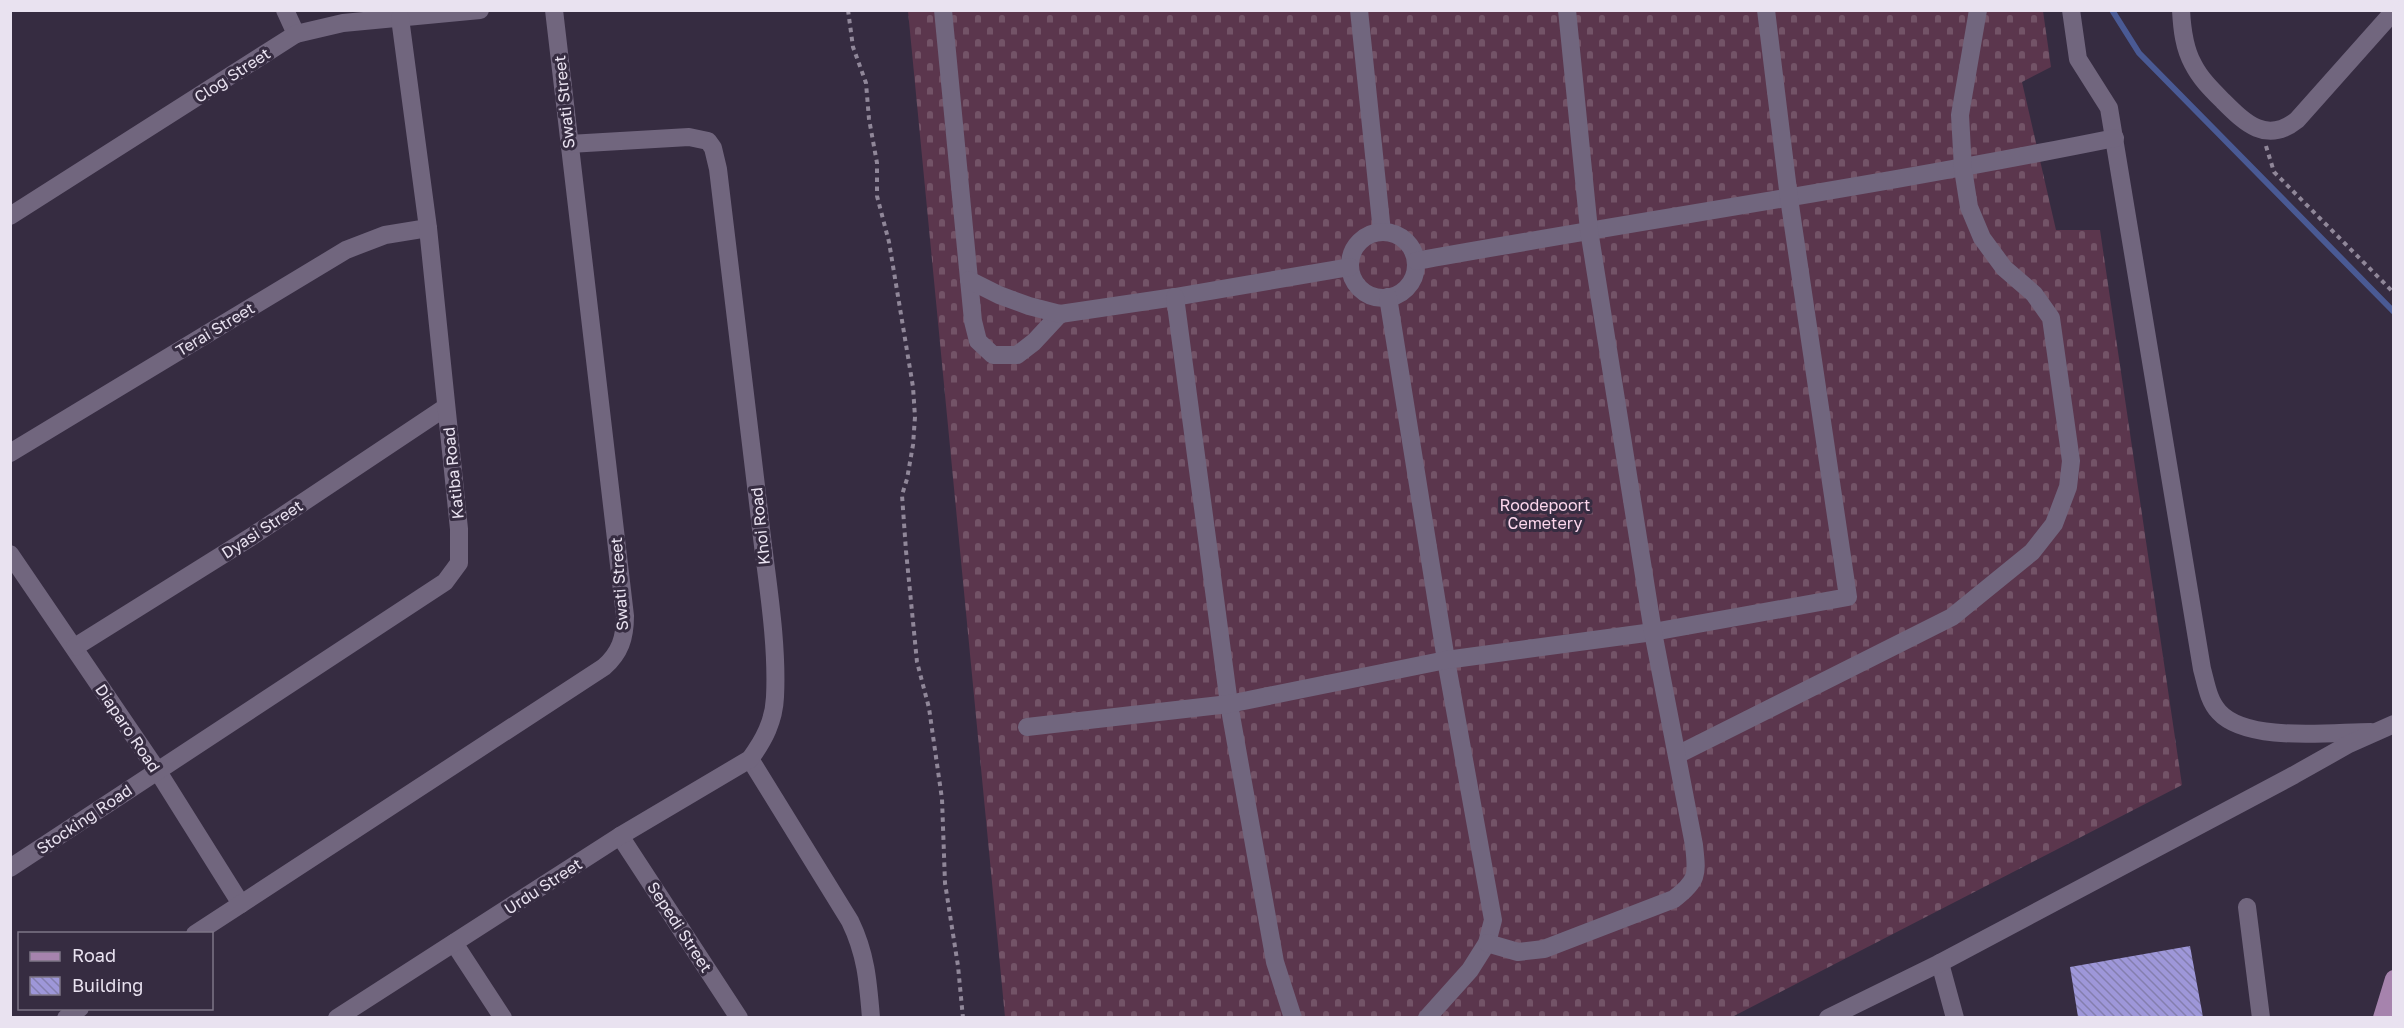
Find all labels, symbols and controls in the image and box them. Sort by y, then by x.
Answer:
street label: Clog Street [190,43,274,107]
street label: Swati Street [549,54,579,150]
street label: Terai Street [172,298,258,360]
street label: Katiba Road [438,426,468,520]
street label: Khoi Road [746,486,774,566]
street label: Dyasi Street [218,495,306,563]
park label: Roodepoort Cemetery [1499,495,1591,533]
street label: Swati Street [606,537,632,631]
street label: Diaparo Road [91,680,165,776]
street label: Stocking Road [32,780,136,858]
street label: Urdu Street [500,853,586,919]
street label: Sepedi Street [643,878,717,976]
legend [18,932,213,1010]
text: Road [72,944,116,966]
text: Building [72,974,143,996]

